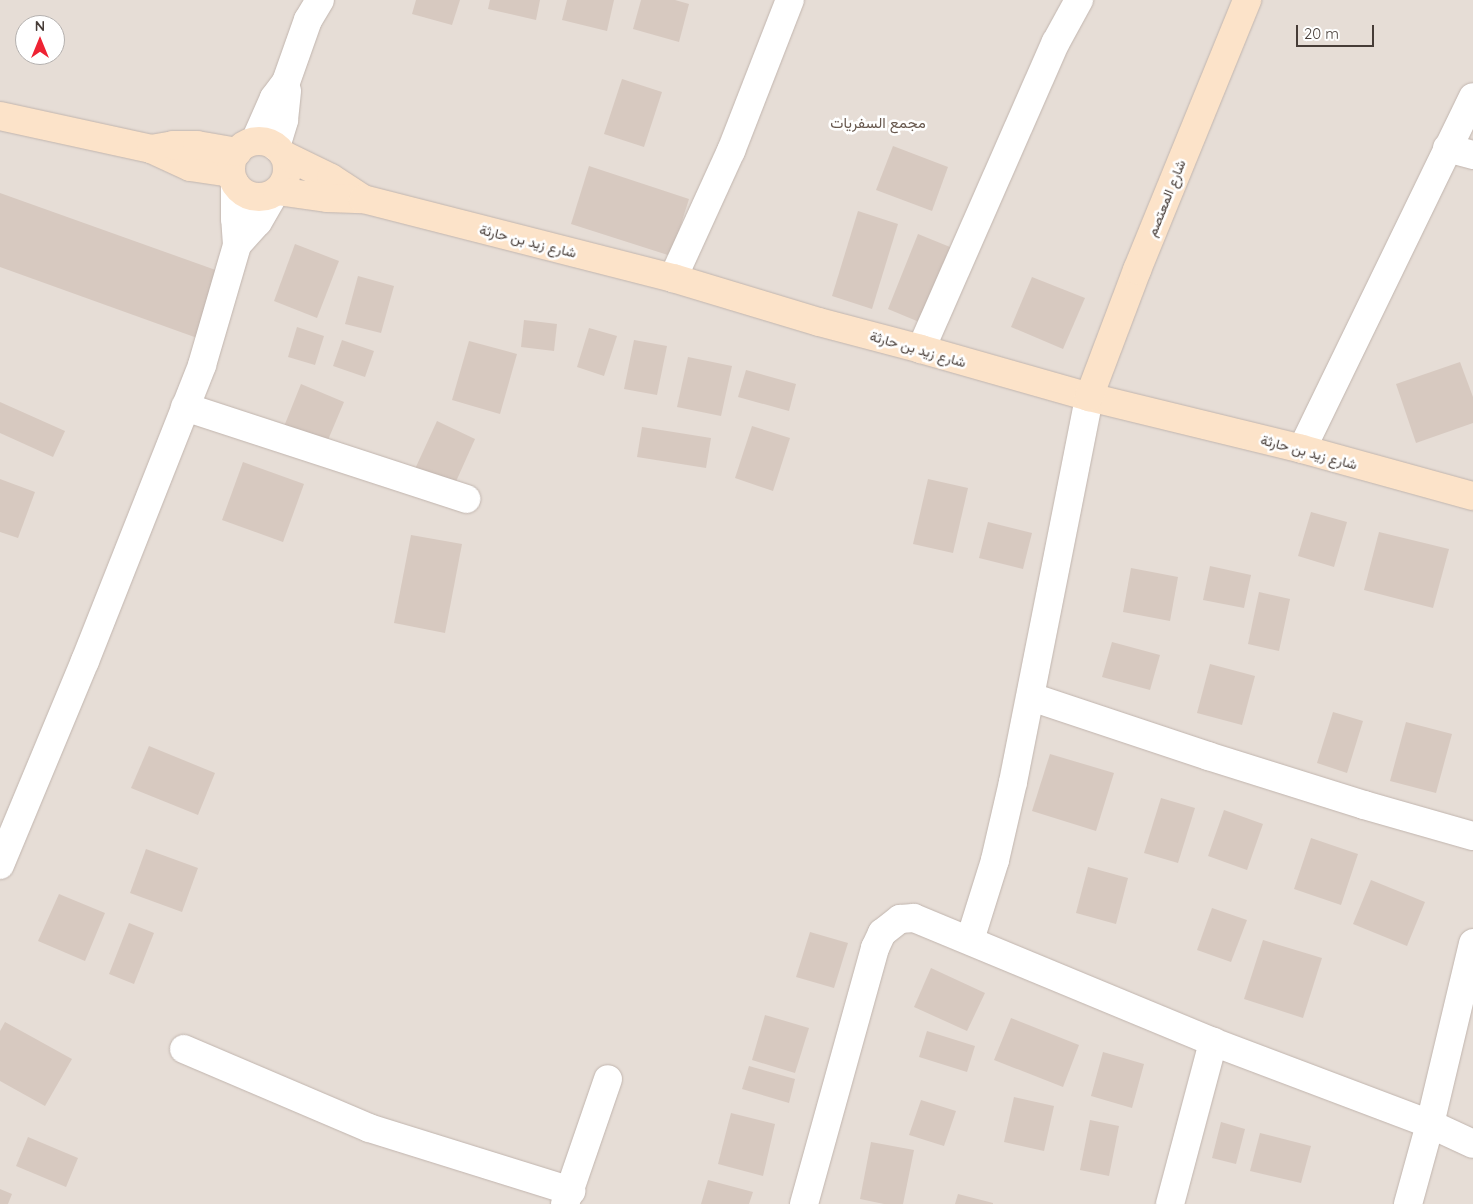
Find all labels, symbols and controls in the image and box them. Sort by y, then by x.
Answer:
north arrow [15,15,65,65]
scale bar [1298,15,1376,47]
text: N [35,17,45,35]
text: 20 m [1304,24,1339,43]
district label: مجمع السفريات [830,114,926,132]
street label: شارع المعتصم [1143,157,1189,239]
street label: شارع زيد بن حارثة [478,221,578,261]
street label: شارع زيد بن حارثة [868,327,968,371]
street label: شارع زيد بن حارثة [1259,431,1359,473]

